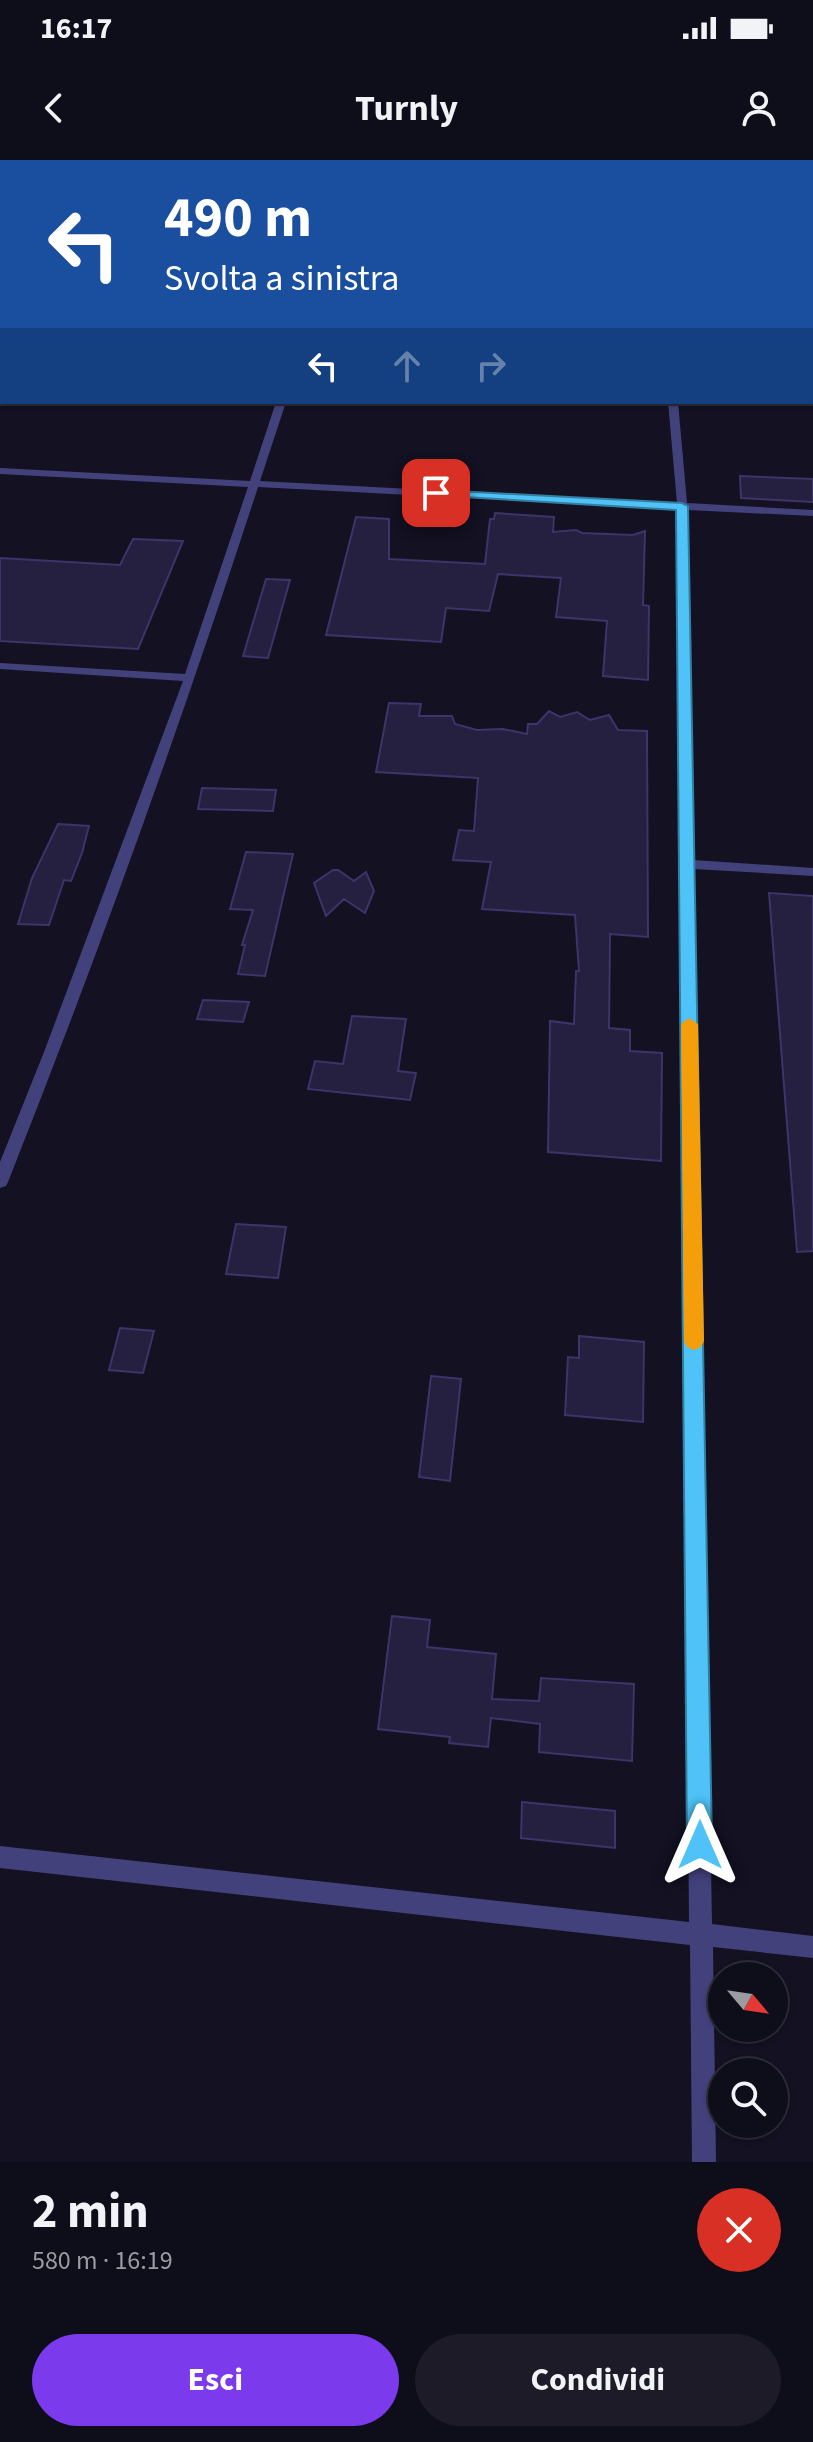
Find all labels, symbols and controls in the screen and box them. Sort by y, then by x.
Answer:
text: 16:17 [40,7,112,50]
text: Turnly [355,83,458,134]
icon: back [32,86,76,130]
icon: person [737,86,781,130]
text: 490 m [164,179,312,258]
icon: left [32,192,136,296]
text: Svolta a sinistra [164,253,400,304]
icon: left [301,344,345,388]
icon: ahead [385,344,429,388]
icon: right [469,344,513,388]
pin [402,459,470,527]
icon: arrive [414,471,458,515]
position arrow [658,1803,742,1887]
north arrow [708,1962,788,2042]
map controls [708,1962,788,2138]
button: search [708,2058,788,2138]
text: 2 min [32,2178,149,2246]
button: close [697,2188,781,2272]
text: 580 m · 16:19 [32,2242,173,2279]
button: Esci [32,2334,399,2426]
button: Condividi [415,2334,781,2426]

